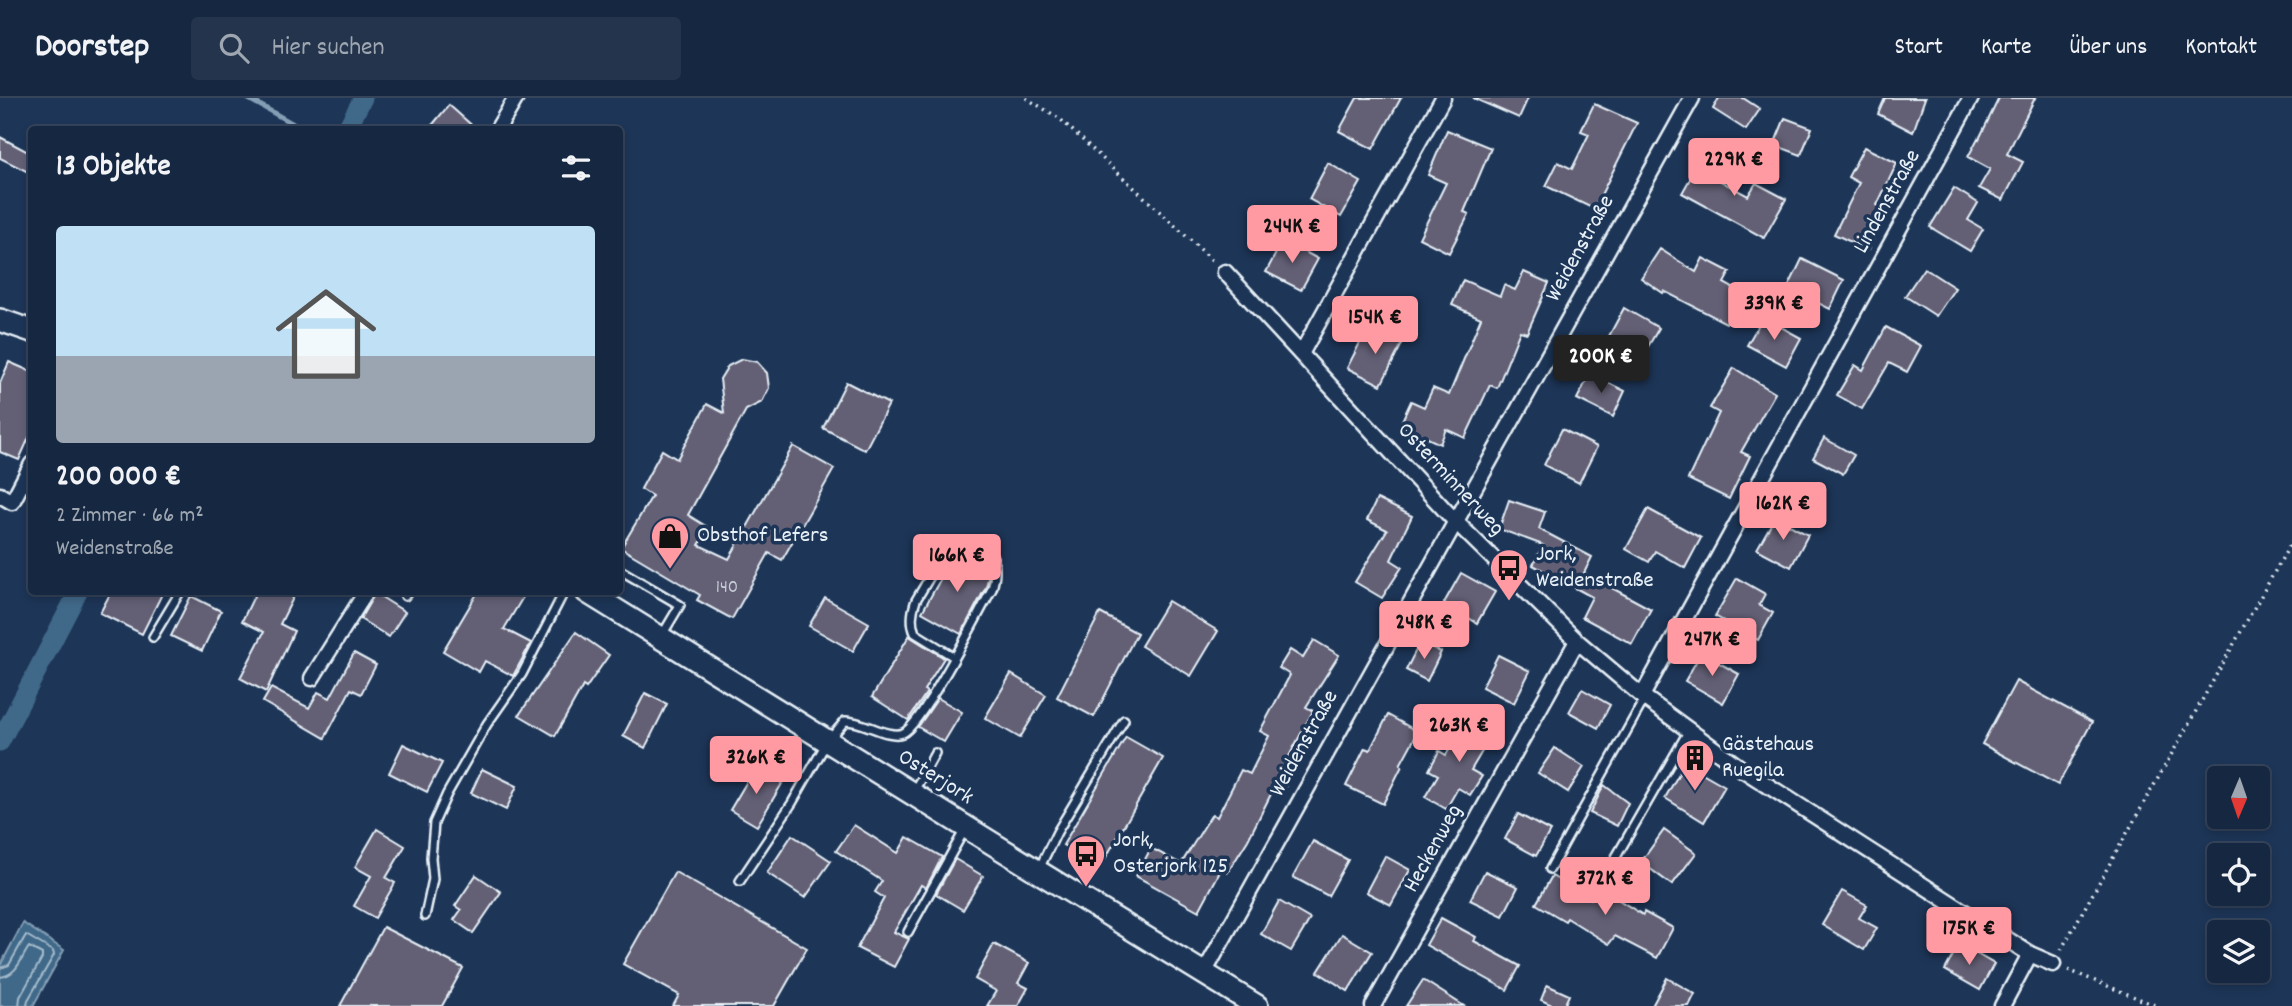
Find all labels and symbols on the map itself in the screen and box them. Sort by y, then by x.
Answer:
pin: 229K € [1677,139,1791,198]
street label: Lindenstraße [1846,144,1930,260]
street label: Weidenstraße [1538,190,1624,308]
pin: 244K € [1235,206,1349,265]
pin: 339K € [1717,282,1831,342]
pin: 154K € [1318,296,1432,356]
pin: 200K € [1544,336,1658,395]
street label: Osterminnerweg [1389,416,1511,544]
pin: 162K € [1726,482,1840,542]
shop icon: Obsthof Lefers [649,515,691,570]
place label: Obsthof Lefers [697,520,828,553]
pin: 166K € [900,534,1014,594]
place label: Jork, Weidenstraße [1536,539,1654,598]
bus stop icon: Jork, Weidenstraße [1488,547,1530,602]
house number: 140 [716,575,738,602]
pin: 248K € [1367,602,1481,661]
pin: 247K € [1655,618,1769,678]
street label: Weidenstraße [1262,685,1348,803]
pin: 263K € [1402,704,1516,764]
place label: Gästehaus Ruegila [1722,729,1814,788]
pin: 326K € [699,736,813,796]
building icon: Gästehaus Ruegila [1674,737,1716,792]
street label: Osterjork [891,742,979,814]
north arrow [2207,766,2270,830]
street label: Heckenweg [1396,799,1472,899]
place label: Jork, Osterjork 125 [1113,825,1228,884]
bus stop icon: Jork, Osterjork 125 [1065,833,1107,888]
pin: 372K € [1548,858,1662,917]
pin: 175K € [1912,908,2026,967]

